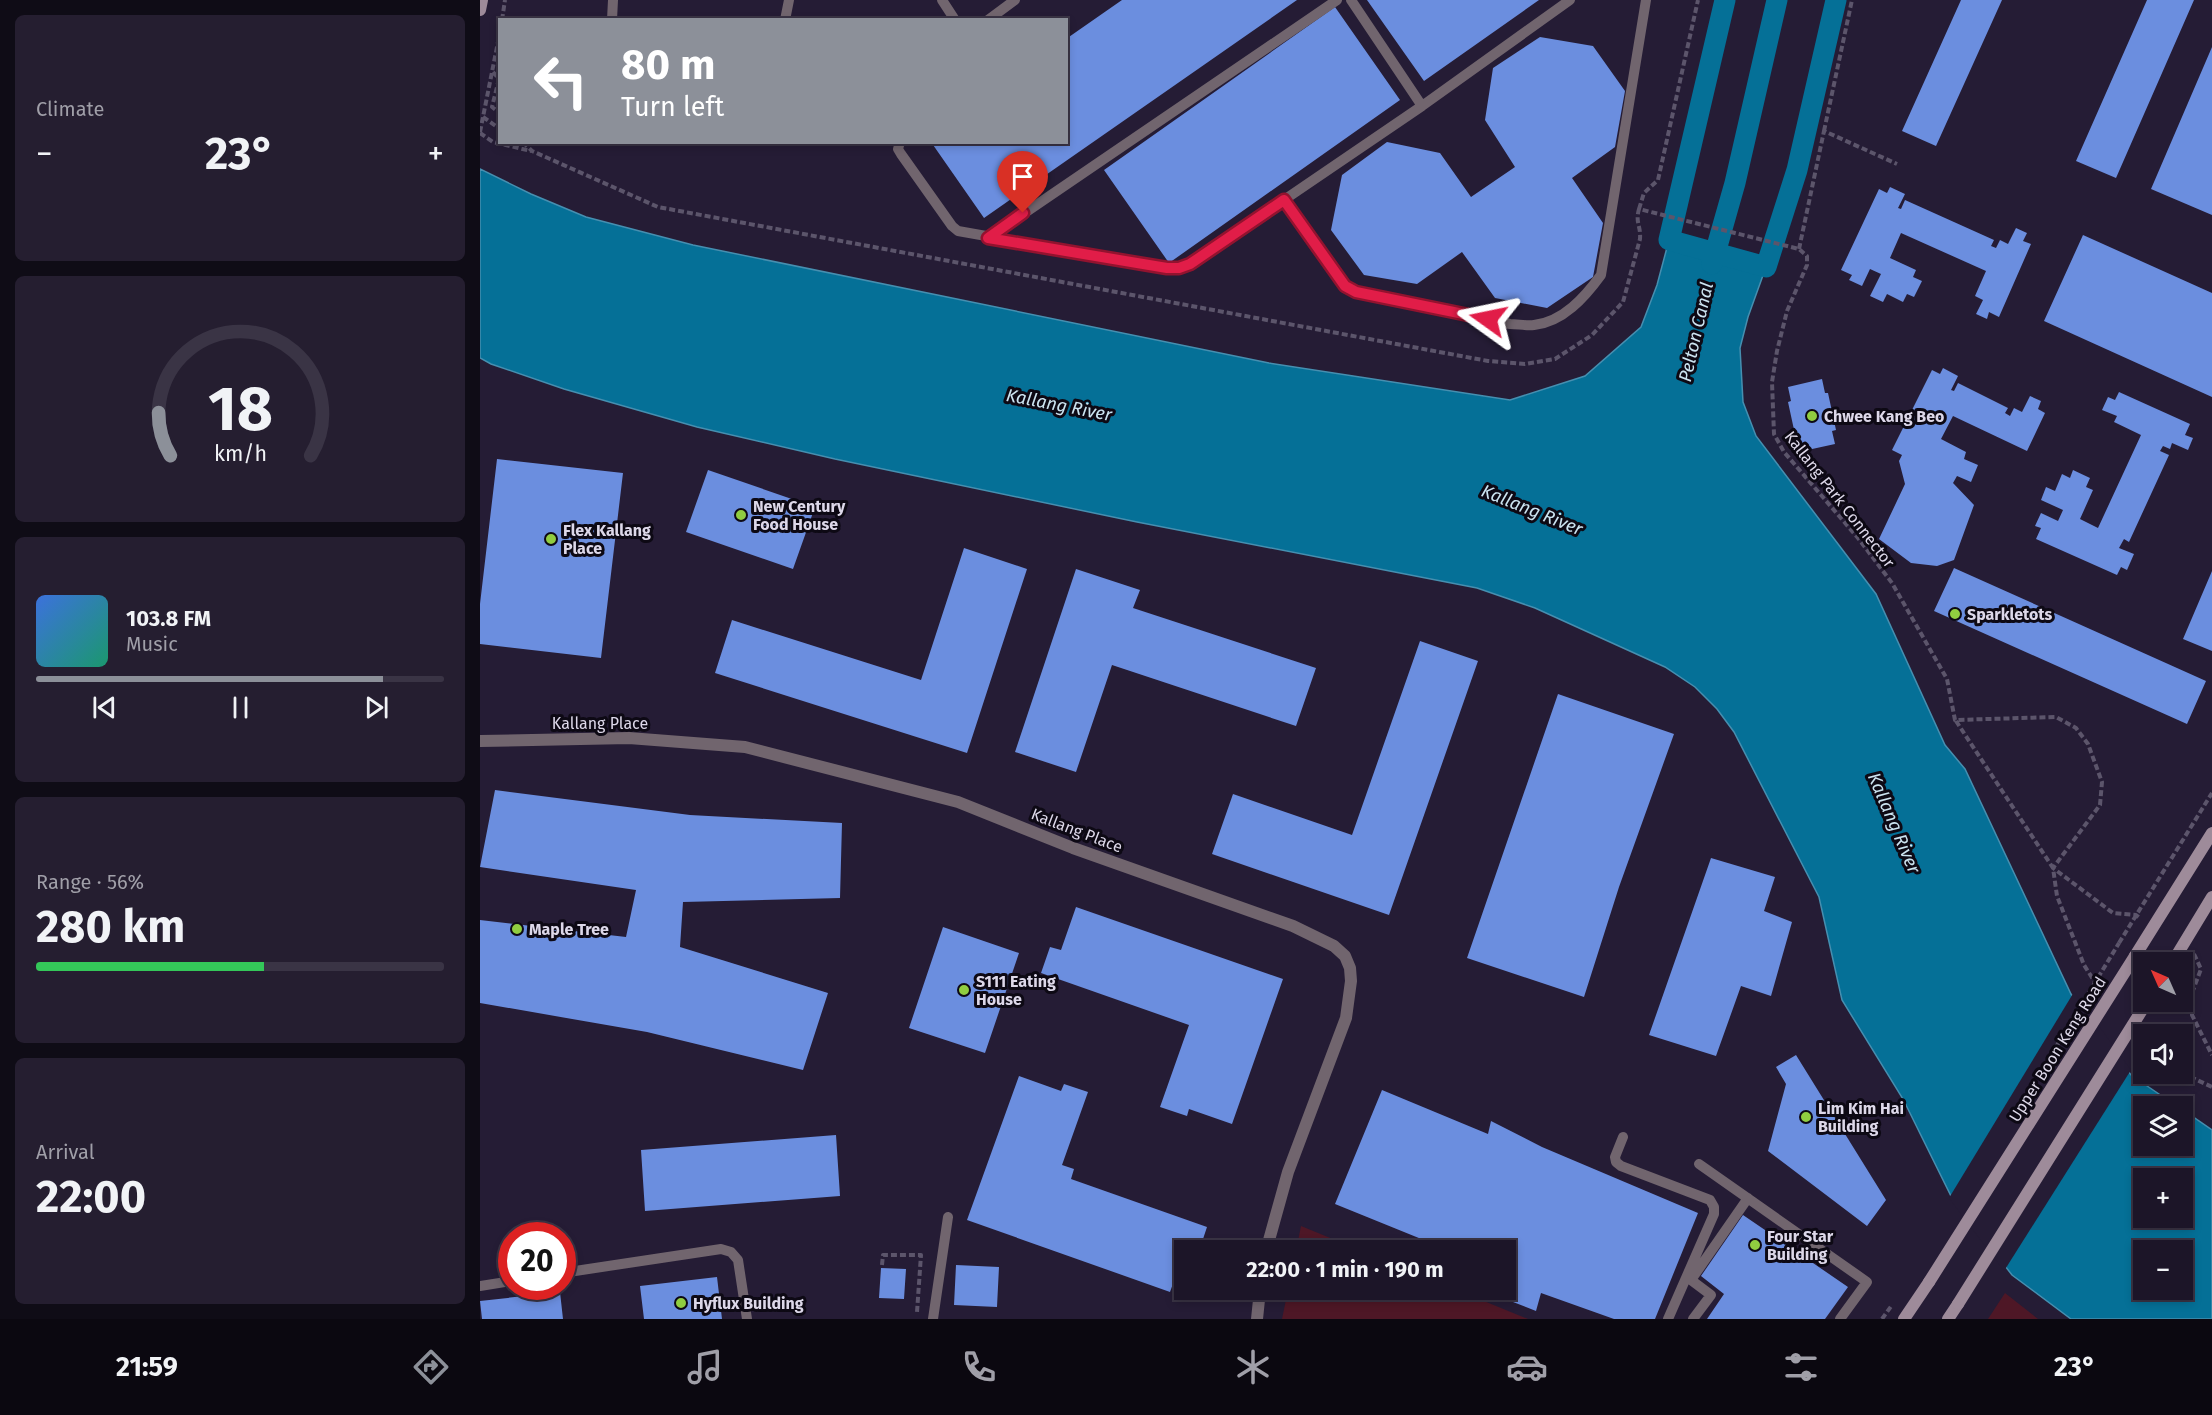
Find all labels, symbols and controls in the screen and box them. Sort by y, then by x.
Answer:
text: 80 m [621,40,715,90]
icon: left [522,42,600,120]
text: Turn left [621,91,724,123]
text: Climate [36,97,104,121]
text: 23° [205,127,275,181]
text: − [36,134,53,174]
text: + [428,134,444,174]
pin [997,151,1048,213]
icon: arrive [1006,160,1039,193]
water label: Pelton Canal [1674,280,1718,384]
position arrow [1456,287,1520,351]
text: 18 [207,372,273,447]
water label: Kallang River [1004,384,1115,426]
place label: Chwee Kang Beo [1824,407,1944,426]
marker: Chwee Kang Beo [1805,409,1819,423]
street label: Kallang Park Connector [1781,427,1899,572]
text: km/h [213,441,267,467]
water label: Kallang River [1478,480,1587,541]
place label: New Century Food House [753,497,846,534]
marker: New Century Food House [734,508,748,522]
place label: Flex Kallang Place [563,521,651,558]
marker: Flex Kallang Place [544,532,558,546]
text: 103.8 FM [126,605,211,632]
place label: Sparkletots [1967,605,2052,624]
marker: Sparkletots [1948,607,1962,621]
text: Music [126,632,178,656]
icon: previous [88,691,121,724]
icon: pause [224,691,257,724]
icon: next [360,691,393,724]
street label: Kallang Place [552,714,648,733]
water label: Kallang River [1863,769,1926,878]
street label: Kallang Place [1028,804,1125,857]
text: Range · 56% [36,870,144,894]
text: 280 km [36,900,185,954]
place label: Maple Tree [529,920,609,939]
marker: Maple Tree [510,922,524,936]
north arrow [2133,952,2193,1012]
map controls [2133,952,2193,1300]
place label: S111 Eating House [976,972,1056,1009]
street label: Upper Boon Keng Road [2005,973,2110,1125]
marker: S111 Eating House [957,983,971,997]
button: sound [2133,1024,2193,1084]
button: layers [2133,1096,2193,1156]
place label: Lim Kim Hai Building [1818,1099,1904,1136]
marker: Lim Kim Hai Building [1799,1110,1813,1124]
text: Arrival [36,1140,95,1164]
button: + [2133,1168,2193,1228]
text: 22:00 [36,1170,146,1224]
speed limit sign: 20 [498,1222,576,1300]
place label: Four Star Building [1767,1227,1834,1264]
marker: Four Star Building [1748,1238,1762,1252]
button: − [2133,1240,2193,1300]
text: 22:00 · 1 min · 190 m [1246,1256,1444,1283]
place label: Hyflux Building [693,1294,804,1313]
marker: Hyflux Building [674,1296,688,1310]
icon: directions [410,1346,452,1388]
icon: music [684,1346,726,1388]
icon: phone [958,1346,1000,1388]
icon: climate [1232,1346,1274,1388]
icon: car [1506,1346,1548,1388]
icon: filters [1780,1346,1822,1388]
text: 21:59 [116,1351,178,1383]
text: 23° [2054,1351,2096,1383]

